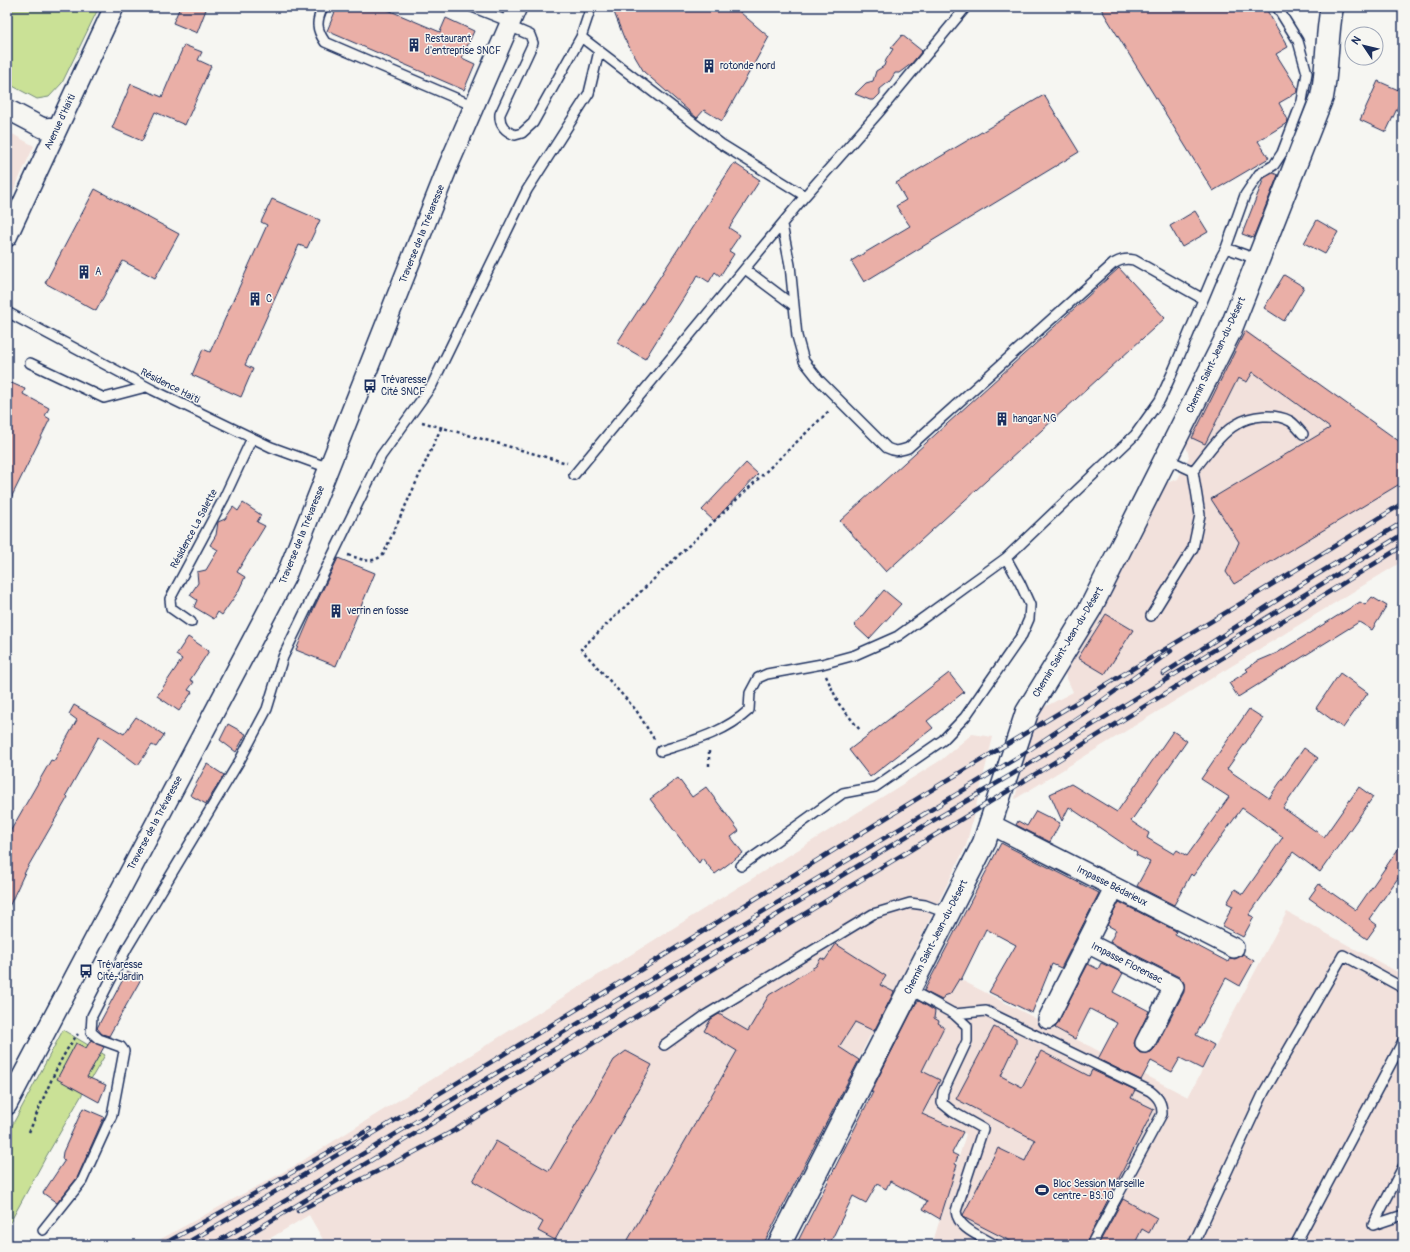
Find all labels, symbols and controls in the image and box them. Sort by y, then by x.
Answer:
north arrow [1344,26,1384,66]
place label: Restaurant d'entreprise SNCF [425,33,501,57]
text: N [1349,33,1364,47]
building icon: Restaurant d'entreprise SNCF [406,37,422,53]
building icon: rotonde nord [701,58,717,74]
place label: rotonde nord [720,60,775,72]
street label: Avenue d'Haïti [42,92,78,152]
street label: Traverse de la Trévaresse [397,183,447,285]
building icon: A [76,264,92,280]
place label: A [95,266,102,278]
building icon: C [247,291,263,307]
place label: C [266,293,272,305]
street label: Chemin Saint-Jean-du-Désert [1184,294,1249,415]
street label: Résidence Haïti [138,366,202,406]
place label: Trévaresse Cité SNCF [381,374,427,398]
bus stop icon: Trévaresse Cité SNCF [362,378,378,394]
building icon: hangar NG [994,411,1010,427]
place label: hangar NG [1013,413,1057,425]
street label: Traverse de la Trévaresse [277,484,327,586]
street label: Résidence La Salette [168,487,220,571]
street label: Chemin Saint-Jean-du-Désert [1030,584,1106,699]
building icon: verrin en fosse [328,603,344,619]
place label: verrin en fosse [346,605,408,617]
street label: Traverse de la Trévaresse [125,774,185,872]
street label: Impasse Bédarieux [1075,863,1149,909]
street label: Chemin Saint-Jean-du-Désert [902,877,971,996]
street label: Impasse Florensac [1089,940,1165,986]
place label: Trévaresse Cité-Jardin [97,959,144,983]
bus stop icon: Trévaresse Cité-Jardin [78,963,94,979]
place label: Bloc Session Marseille centre - BS.10 [1053,1178,1145,1202]
sports icon: Bloc Session Marseille centre - BS.10 [1034,1182,1050,1198]

